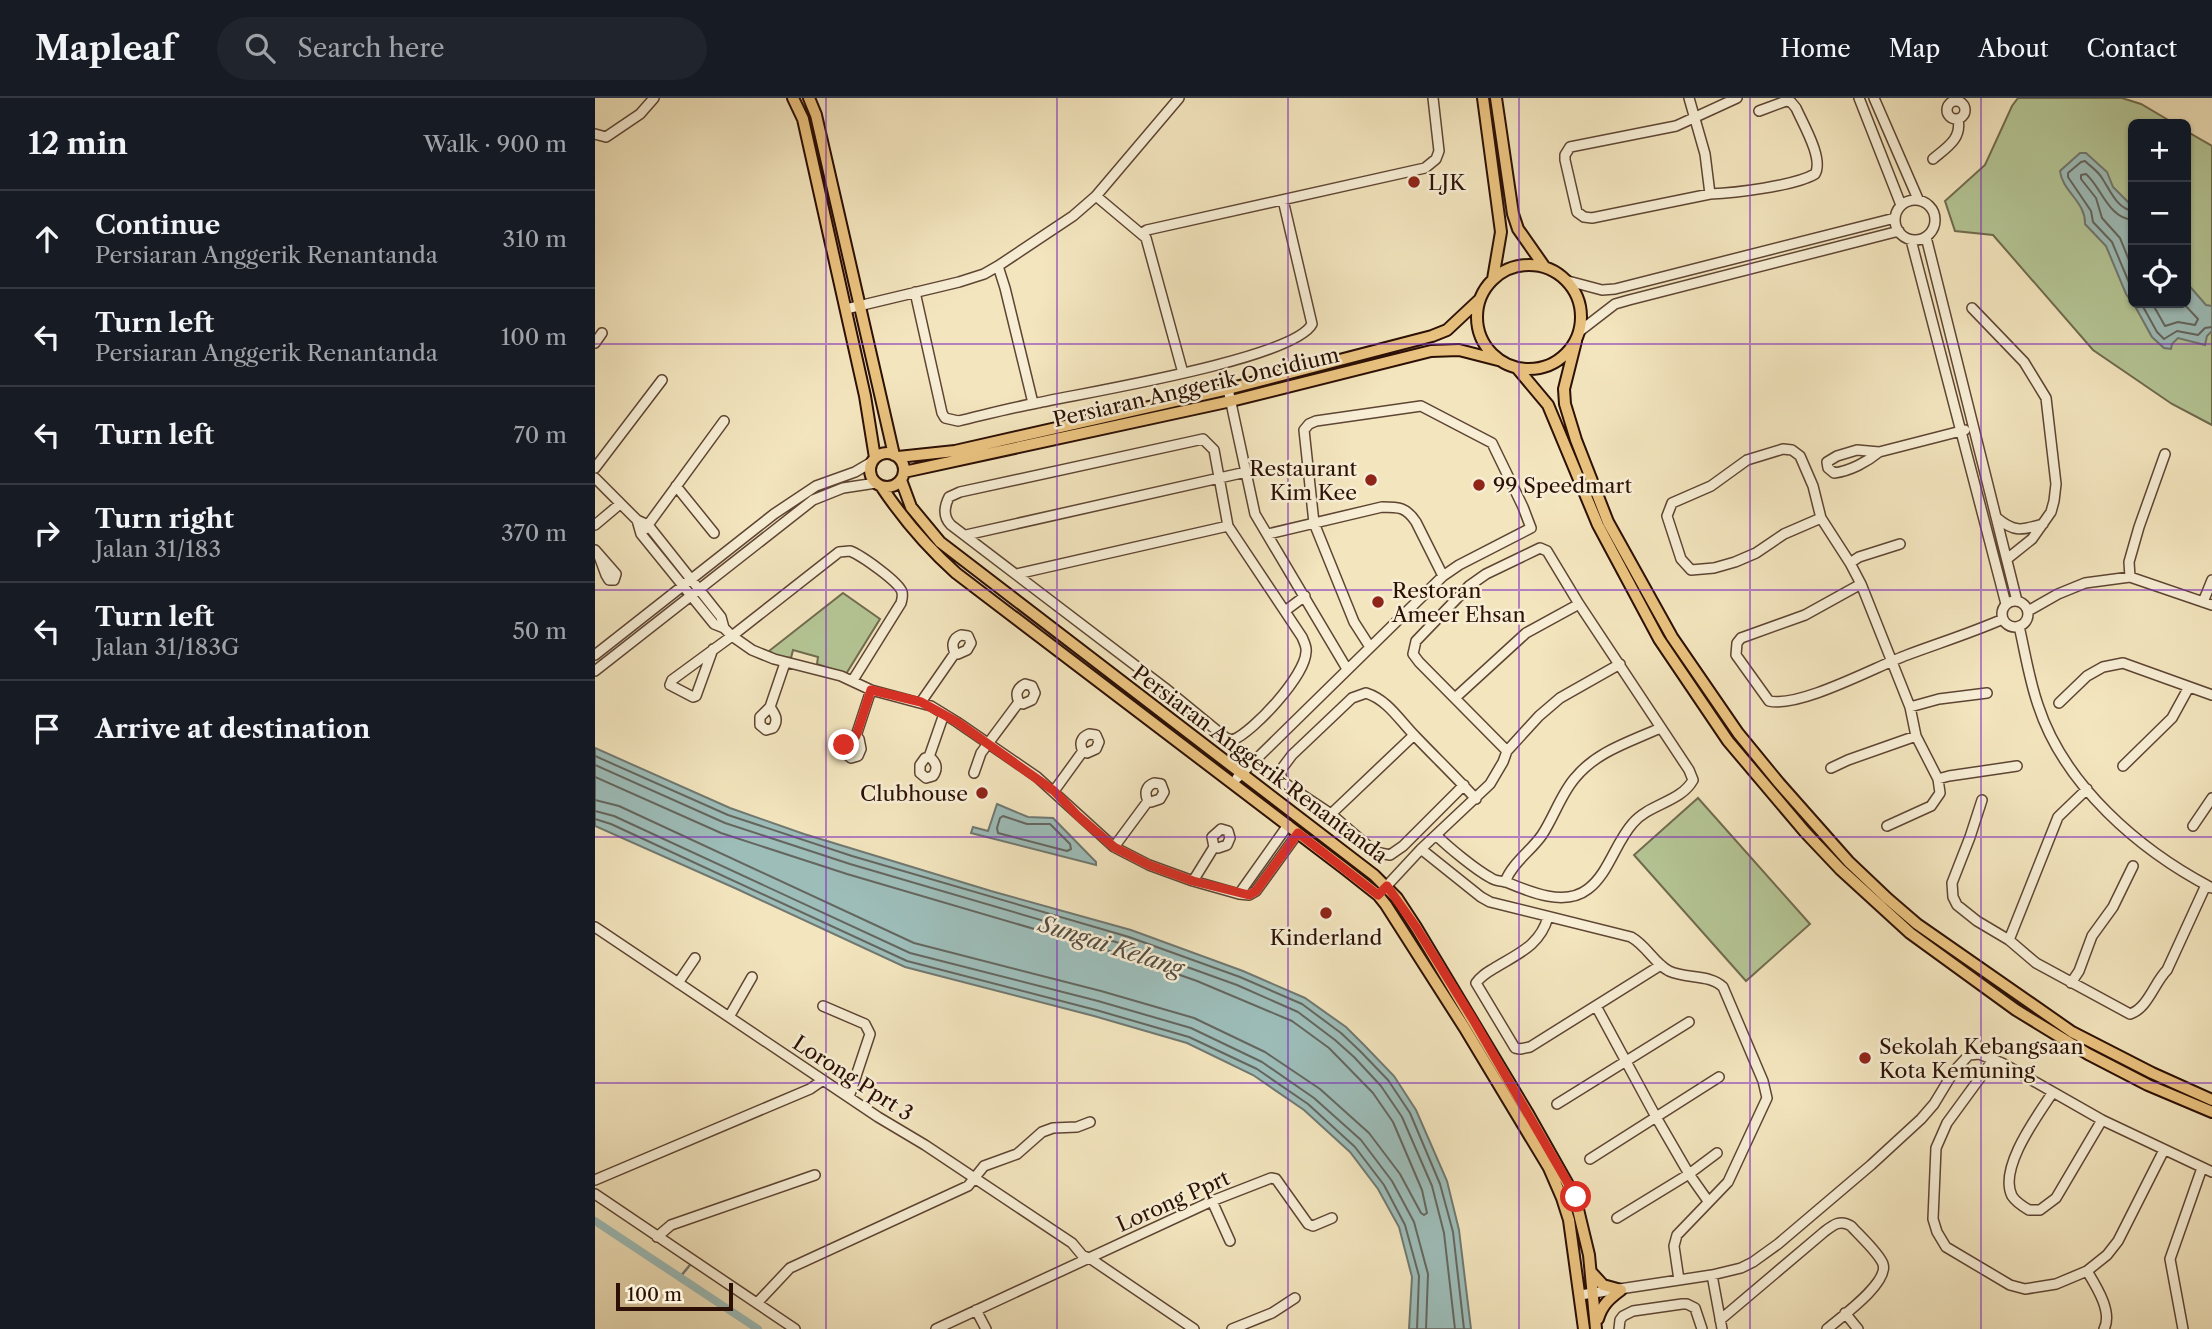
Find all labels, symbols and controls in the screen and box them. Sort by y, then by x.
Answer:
search box [217,17,707,80]
text: Mapleaf [35,28,175,69]
icon: search [241,29,279,67]
text: Search here [297,32,445,64]
text: Home [1780,34,1851,63]
text: Map [1889,34,1940,63]
text: About [1978,34,2049,63]
text: Contact [2087,34,2177,63]
map controls [2128,119,2191,308]
button: + [2128,119,2191,182]
text: 12 min [28,125,128,162]
text: Walk · 900 m [423,130,567,158]
place label: LJK [1428,170,1466,195]
marker: LJK [1406,174,1422,190]
button: − [2128,182,2191,245]
text: Continue [95,209,220,241]
icon: ahead [28,220,66,258]
text: 310 m [503,225,567,253]
text: Persiaran Anggerik Renantanda [95,241,438,269]
button: locate [2128,245,2191,308]
text: Turn left [95,307,214,339]
icon: left [28,318,66,356]
text: 100 m [501,323,567,351]
text: Persiaran Anggerik Renantanda [95,339,438,367]
street label: Persiaran Anggerik Oncidium [1050,342,1342,432]
icon: left [28,416,66,454]
text: Turn left [95,419,214,451]
text: 70 m [514,421,567,449]
place label: Restaurant Kim Kee [1249,456,1358,505]
marker: Restaurant Kim Kee [1363,472,1379,488]
place label: 99 Speedmart [1493,473,1632,498]
marker: 99 Speedmart [1471,477,1487,493]
text: Turn right [95,503,234,535]
icon: right [28,514,66,552]
text: 370 m [501,519,567,547]
text: Jalan 31/183 [95,535,221,563]
place label: Restoran Ameer Ehsan [1391,578,1526,627]
marker: Restoran Ameer Ehsan [1370,594,1386,610]
text: Turn left [95,601,214,633]
icon: left [28,612,66,650]
text: 50 m [512,617,567,645]
text: Jalan 31/183G [95,633,240,661]
street label: Persiaran Anggerik Renantanda [1127,660,1393,869]
icon: arrive [28,710,66,748]
text: Arrive at destination [95,713,370,745]
route end [828,729,859,760]
place label: Clubhouse [860,781,968,806]
marker: Clubhouse [974,785,990,801]
marker: Kinderland [1318,905,1334,921]
water label: Sungai Kelang [1033,909,1189,983]
place label: Kinderland [1270,925,1382,950]
street label: Lorong Pprt 3 [788,1030,918,1126]
place label: Sekolah Kebangsaan Kota Kemuning [1879,1034,2084,1083]
marker: Sekolah Kebangsaan Kota Kemuning [1857,1050,1873,1066]
street label: Lorong Pprt [1113,1165,1234,1237]
route start [1560,1181,1591,1212]
scale bar [616,1280,733,1312]
text: 100 m [627,1283,682,1306]

